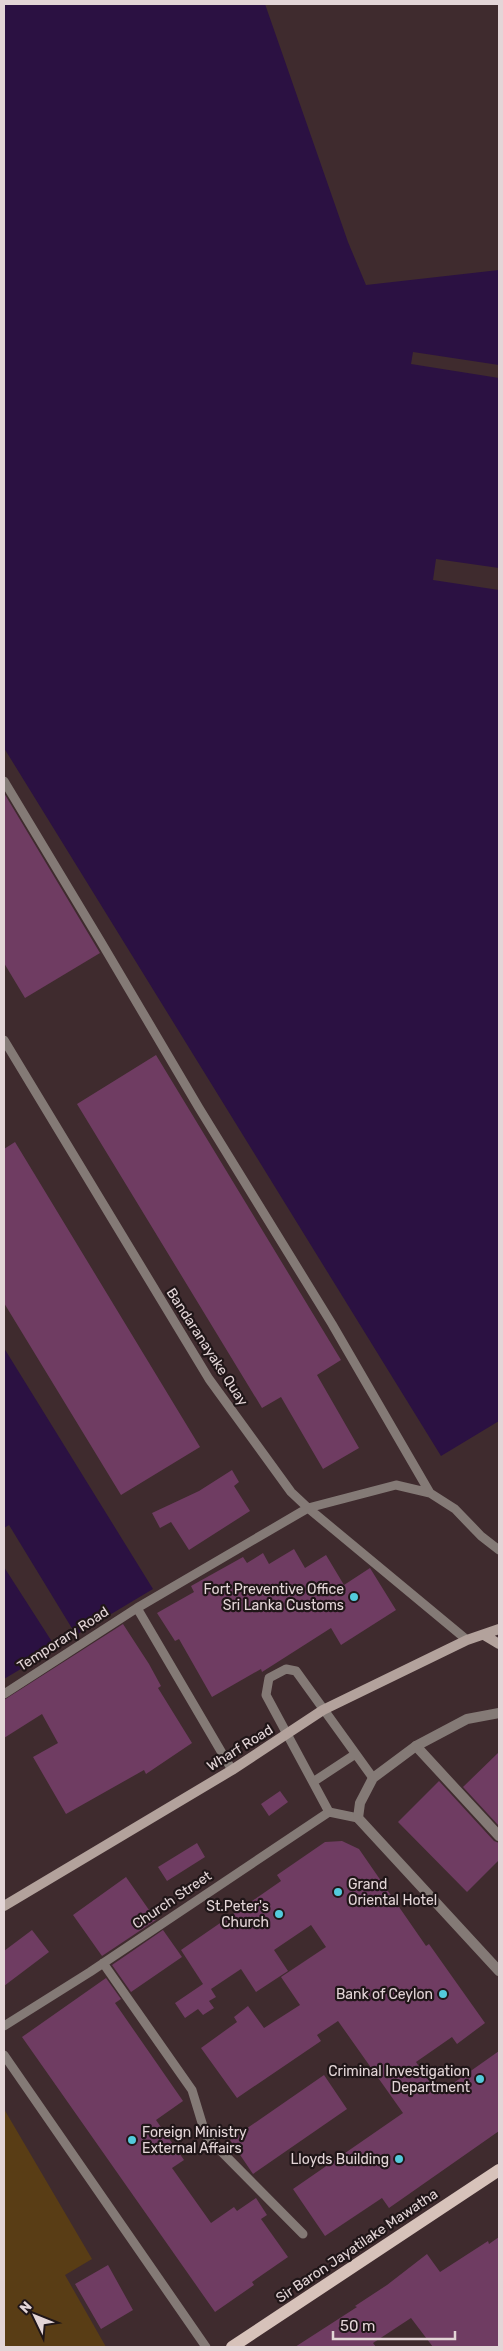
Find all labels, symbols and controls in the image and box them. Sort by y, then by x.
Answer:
street label: Bandaranayake Quay [163,1285,252,1409]
place label: Fort Preventive Office Sri Lanka Customs [204,1581,344,1614]
marker: Fort Preventive Office Sri Lanka Customs [348,1591,360,1603]
street label: Temporary Road [14,1603,112,1675]
street label: Wharf Road [204,1721,276,1775]
street label: Church Street [129,1867,215,1933]
place label: Grand Oriental Hotel [348,1876,437,1909]
marker: Grand Oriental Hotel [332,1886,344,1898]
place label: St.Peter's Church [206,1898,269,1931]
marker: St.Peter's Church [273,1908,285,1920]
place label: Bank of Ceylon [336,1986,433,2003]
marker: Bank of Ceylon [437,1988,449,2000]
place label: Criminal Investigation Department [328,2063,471,2096]
marker: Criminal Investigation Department [474,2073,486,2085]
place label: Foreign Ministry External Affairs [142,2124,247,2157]
marker: Foreign Ministry External Affairs [126,2134,138,2146]
place label: Lloyds Building [290,2151,389,2168]
marker: Lloyds Building [393,2153,405,2165]
street label: Sir Baron Jayatilake Mawatha [273,2185,441,2307]
north arrow [10,2291,60,2341]
text: N [16,2298,36,2317]
scale bar [333,2308,456,2340]
text: 50 m [340,2317,375,2335]

